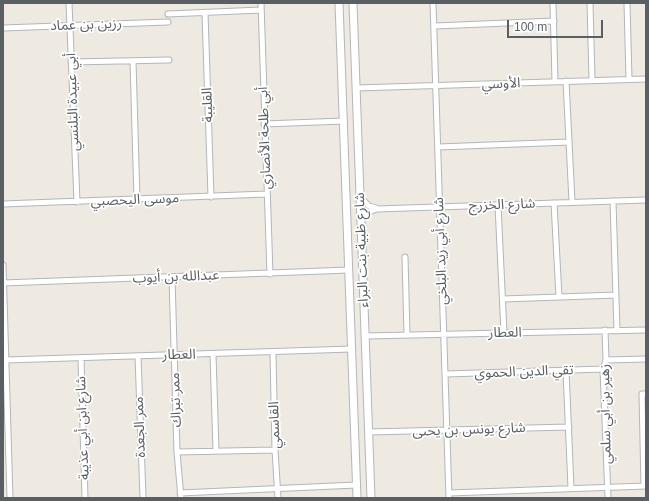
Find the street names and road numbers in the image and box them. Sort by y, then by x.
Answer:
street label: رزين بن عماد [50,15,122,35]
street label: أبي عبيدة البلنسي [63,53,83,151]
street label: الأوسي [481,75,521,93]
street label: أبي طلحة الأنصاري [255,86,275,190]
street label: القليبة [199,87,217,123]
street label: موسى اليحصبي [90,190,180,210]
street label: شارع ظبية بنت البراء [352,192,372,308]
street label: شارع الخزرج [468,195,536,215]
street label: شارع أبي زيد البلخي [431,197,451,305]
street label: عبدالله بن أيوب [132,267,220,287]
street label: العطار [488,324,522,342]
street label: العطار [162,346,196,364]
street label: تقي الدين الحموي [474,362,574,382]
street label: زهير بن أبي سلمي [597,364,615,464]
street label: ممر تبراك [167,372,185,428]
street label: شارع ابن أبي عذيبة [73,376,93,480]
street label: ممر الجعدة [131,396,149,458]
street label: القاسمي [266,401,284,449]
street label: شارع يونس بن يحىى [412,420,526,440]

